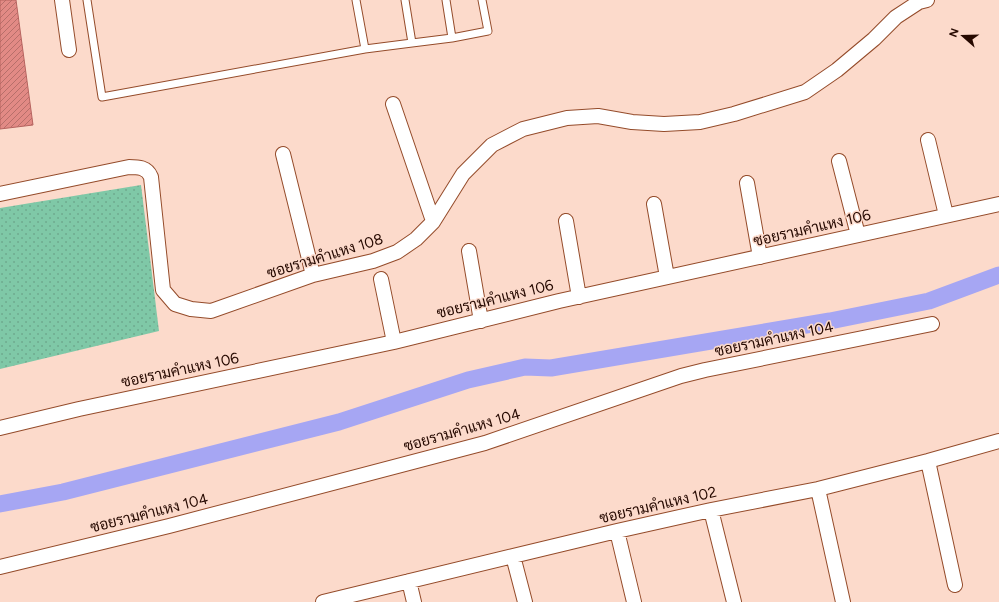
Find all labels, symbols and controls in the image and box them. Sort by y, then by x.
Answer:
north arrow [943,16,983,56]
text: N [947,27,962,39]
street label: ซอยรามคําแหง 106 [752,206,873,250]
street label: ซอยรามคำแหง 108 [265,230,385,282]
street label: ซอยรามคําแหง 106 [435,276,556,322]
street label: ซอยรามคําแหง 104 [713,318,835,360]
street label: ซอยรามคําแหง 106 [120,349,241,391]
street label: ซอยรามคําแหง 104 [402,405,522,455]
street label: ซอยรามคําแหง 102 [598,483,718,527]
street label: ซอยรามคําแหง 104 [88,490,210,536]

